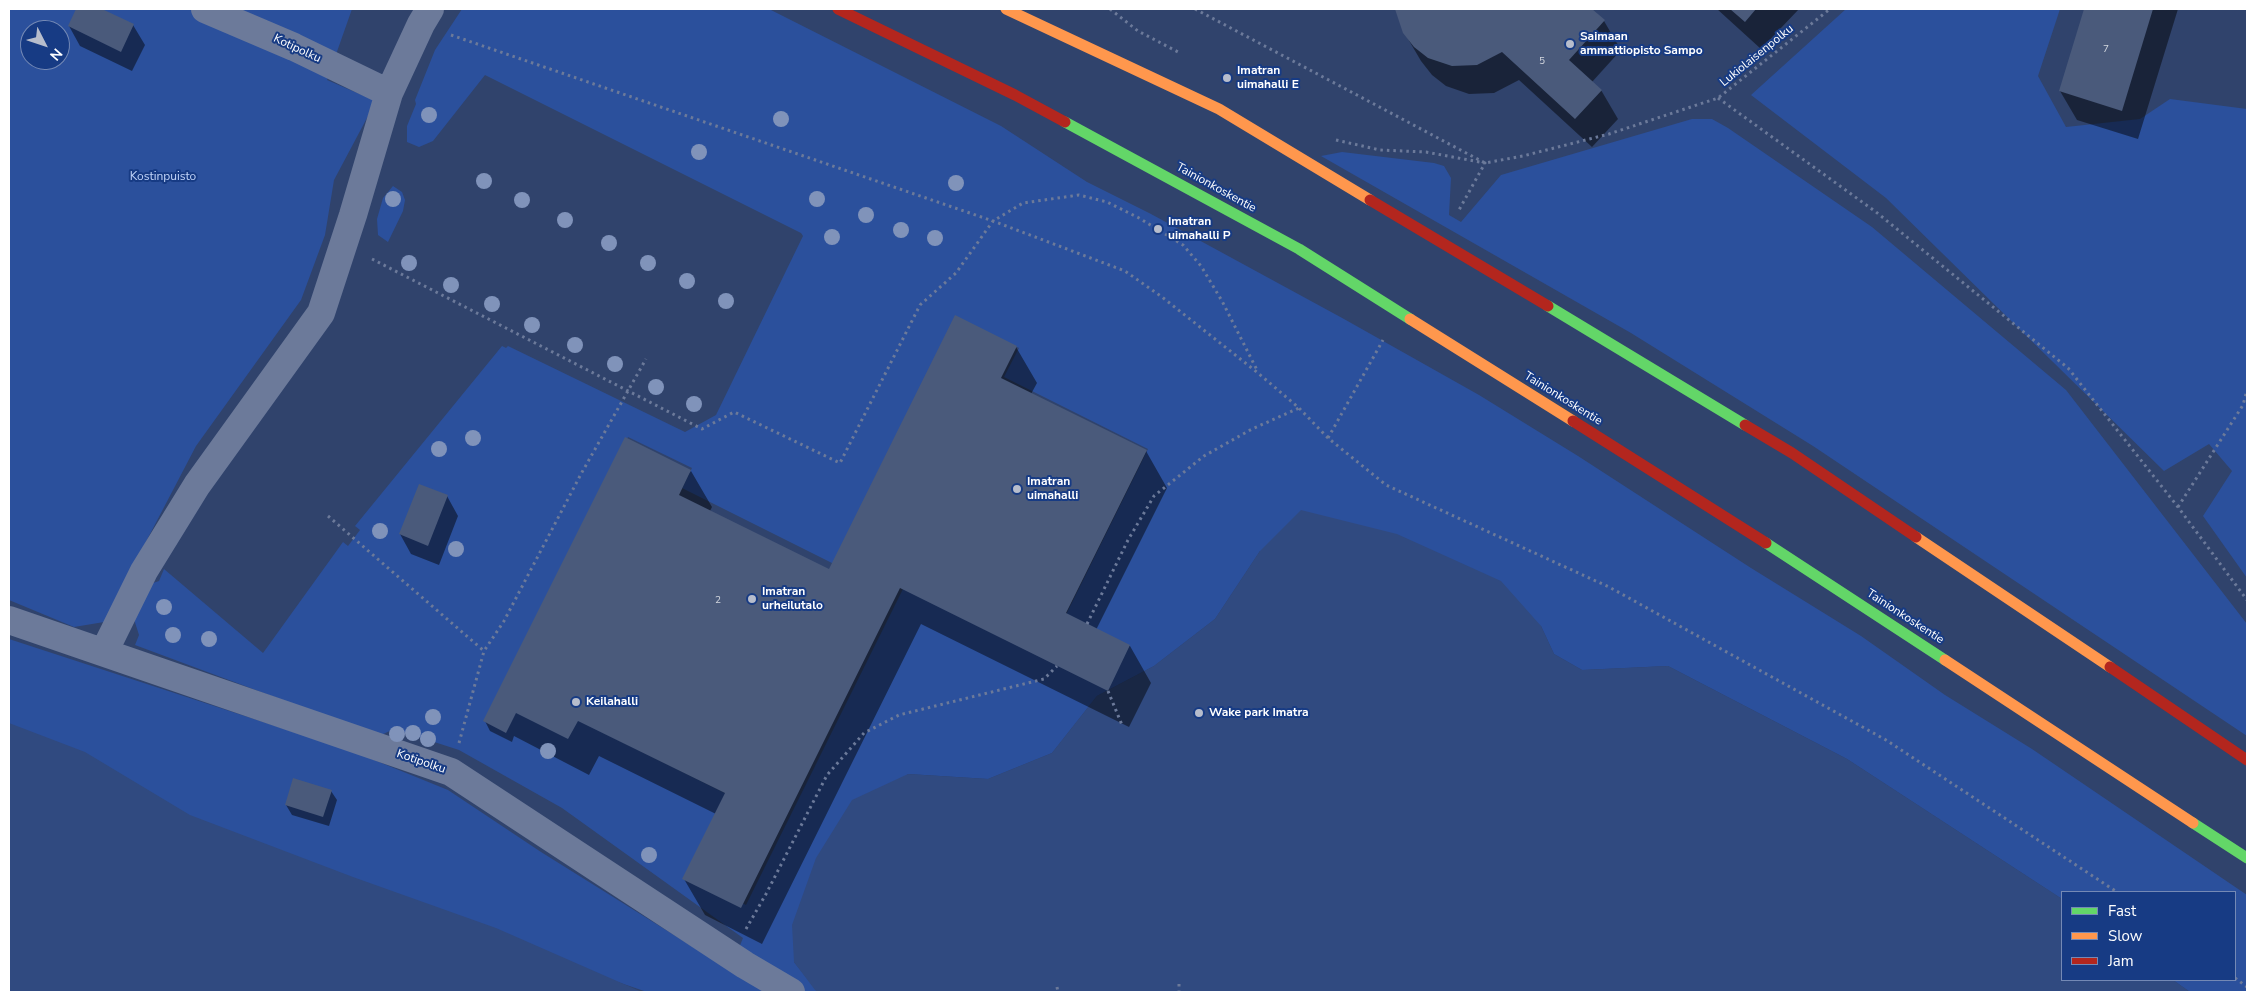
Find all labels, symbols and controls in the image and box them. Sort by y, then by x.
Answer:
north arrow [20,20,70,70]
street label: Lukiolaisenpolku [1717,22,1797,90]
place label: Saimaan ammattiopisto Sampo [1580,30,1703,58]
street label: Kotipolku [271,32,323,66]
marker: Saimaan ammattiopisto Sampo [1564,38,1576,50]
text: N [45,44,67,65]
house number: 7 [2103,44,2109,56]
house number: 5 [1539,56,1545,68]
place label: Imatran uimahalli E [1237,64,1299,92]
marker: Imatran uimahalli E [1221,72,1233,84]
street label: Tainionkoskentie [1173,160,1259,216]
park label: Kostinpuisto [130,170,196,184]
place label: Imatran uimahalli P [1168,215,1230,243]
marker: Imatran uimahalli P [1152,223,1164,235]
street label: Tainionkoskentie [1521,369,1605,429]
place label: Imatran uimahalli [1027,475,1078,503]
marker: Imatran uimahalli [1011,483,1023,495]
place label: Imatran urheilutalo [762,585,823,613]
street label: Tainionkoskentie [1864,587,1946,647]
marker: Imatran urheilutalo [746,593,758,605]
house number: 2 [715,595,721,607]
place label: Keilahalli [586,695,638,709]
marker: Keilahalli [570,696,582,708]
place label: Wake park Imatra [1209,706,1309,720]
marker: Wake park Imatra [1193,707,1205,719]
street label: Kotipolku [395,747,447,777]
legend [2061,891,2236,981]
text: Fast [2108,901,2136,921]
text: Slow [2108,926,2142,946]
text: Jam [2108,951,2134,971]

